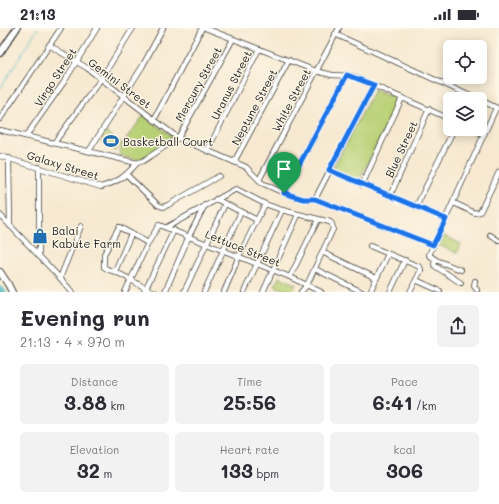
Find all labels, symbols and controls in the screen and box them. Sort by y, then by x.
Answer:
text: 21:13 [20,4,55,24]
map controls [443,40,487,136]
button: locate [443,40,487,84]
street label: Mercury Street [171,44,225,124]
street label: Virgo Street [30,45,80,109]
street label: Uranus Street [207,48,255,122]
street label: Gemini Street [86,54,155,112]
street label: Neptune Street [228,66,280,148]
street label: White Street [268,66,314,134]
button: layers [443,92,487,136]
street label: Blue Street [381,118,421,180]
sports icon: Basketball Court [102,132,120,150]
place label: Basketball Court [123,134,213,149]
street label: Galaxy Street [25,147,101,183]
pin [267,152,301,193]
icon: arrive [273,158,295,180]
place label: Balai Kabute Farm [52,223,121,251]
street label: Lettuce Street [203,226,283,270]
shop icon: Balai Kabute Farm [31,227,49,245]
text: Evening run [20,303,150,332]
button: share [437,305,479,347]
text: 21:13 · 4 × 970 m [20,333,125,350]
text: Distance [71,374,118,389]
text: Time [237,374,262,389]
text: Pace [391,374,418,389]
text: 3.88 [64,389,107,415]
text: 25:56 [223,389,276,415]
text: 6:41 [373,389,413,415]
text: km [107,398,125,413]
text: /km [413,398,436,413]
text: Elevation [70,442,119,457]
text: Heart rate [220,442,279,457]
text: kcal [394,442,415,457]
text: 32 [77,457,100,483]
text: 133 [220,457,253,483]
text: 306 [386,457,423,483]
text: m [100,466,112,481]
text: bpm [253,466,279,481]

